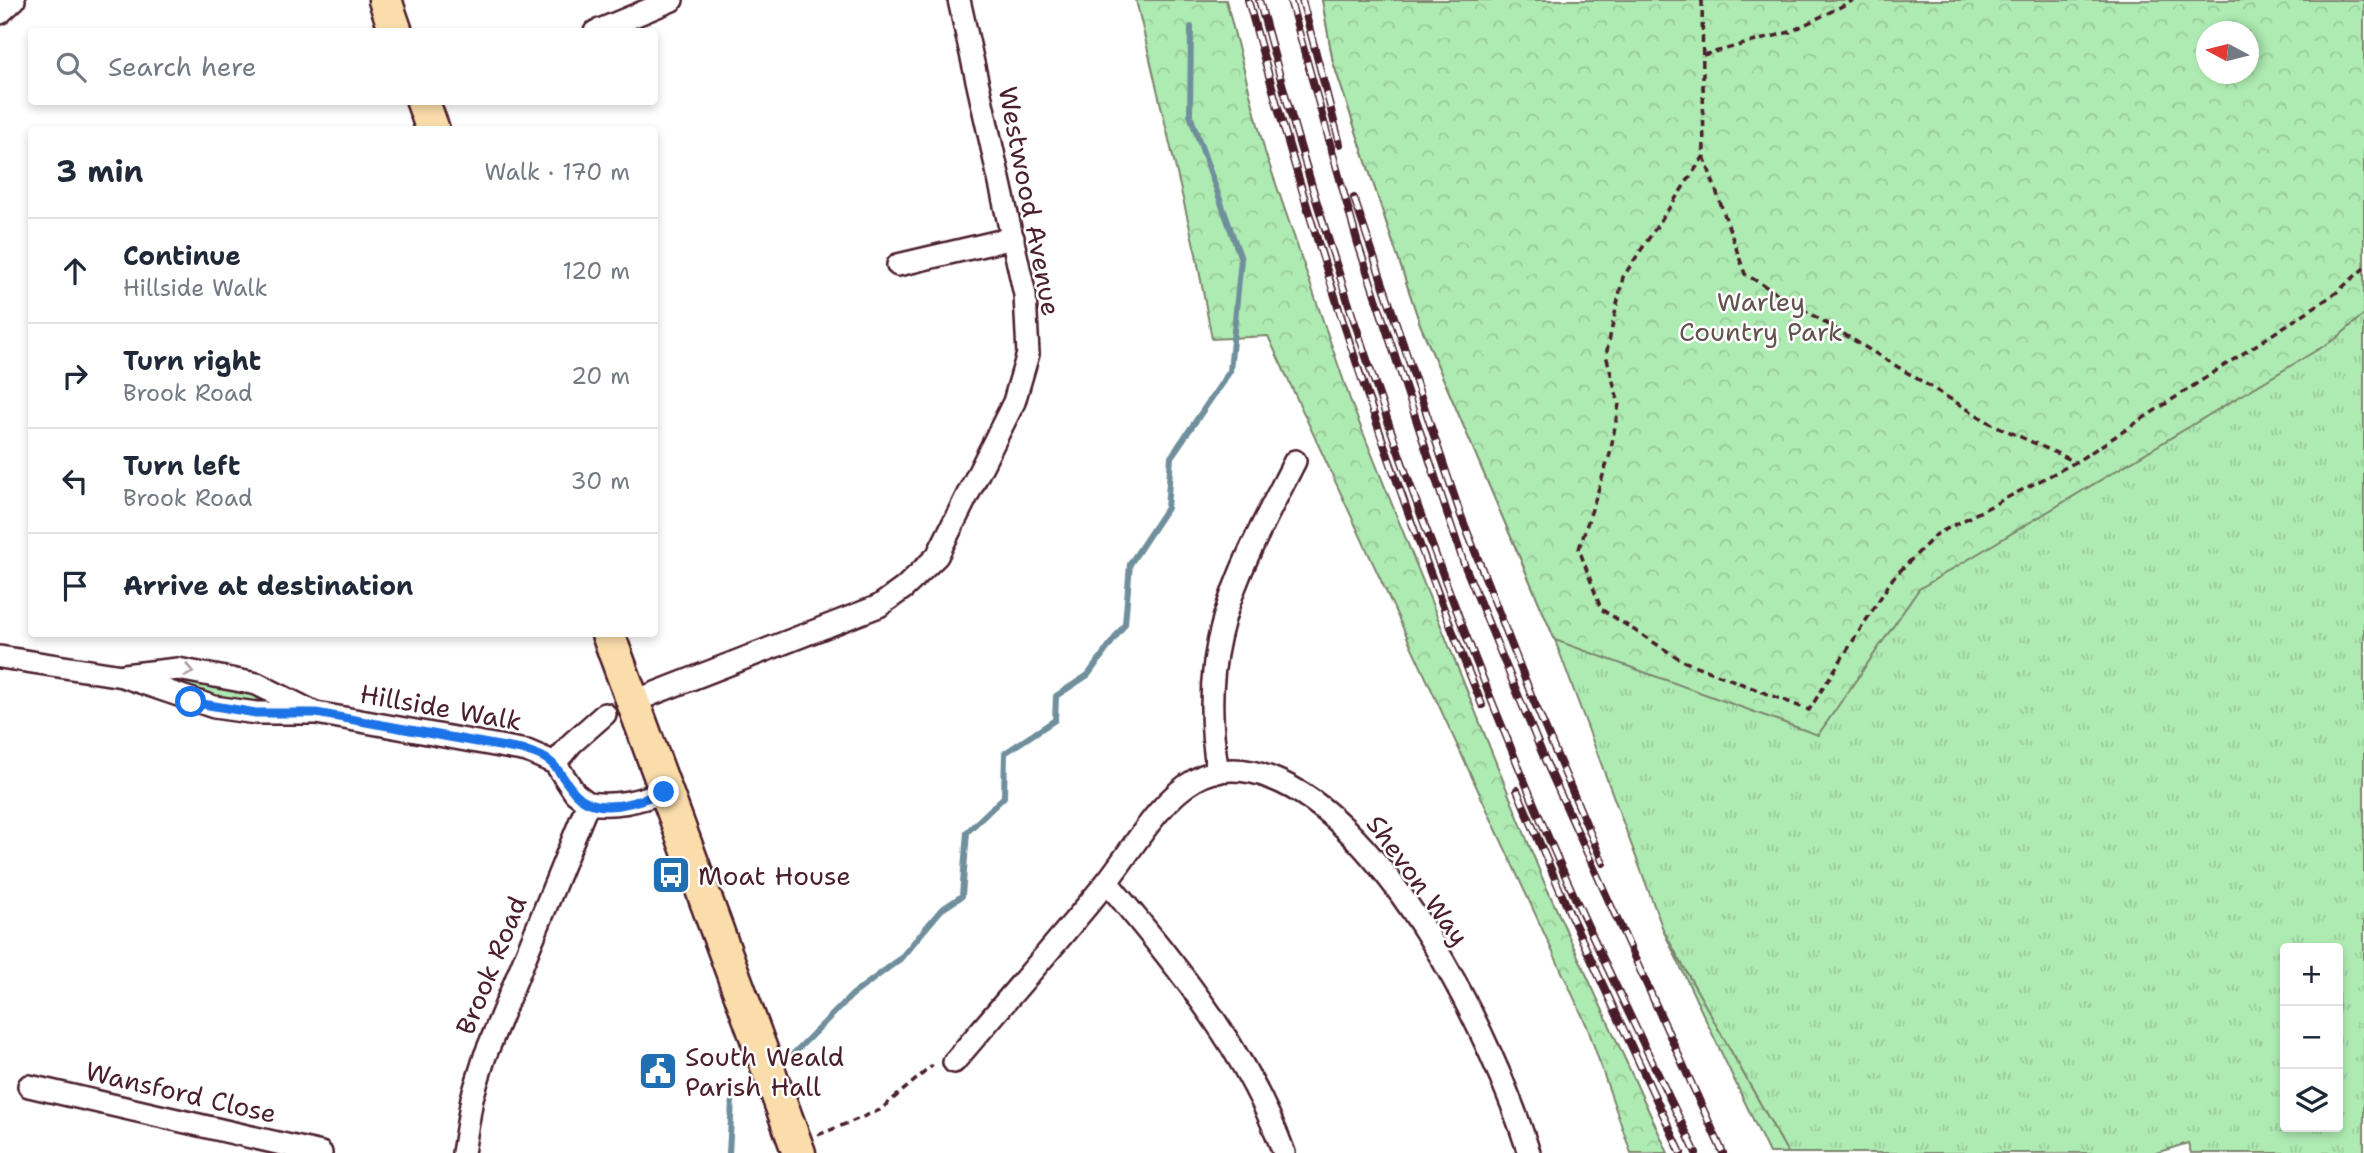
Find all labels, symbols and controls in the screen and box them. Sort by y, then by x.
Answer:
north arrow [2196,21,2259,84]
search box [28,28,658,105]
icon: search [52,48,90,86]
text: Search here [108,49,257,84]
street label: Westwood Avenue [991,83,1069,319]
text: 3 min [56,151,143,192]
text: Walk · 170 m [485,157,630,187]
text: Continue [123,238,241,273]
icon: ahead [56,252,94,290]
text: 120 m [562,256,630,286]
text: Hillside Walk [123,273,268,303]
park label: Warley Country Park [1679,284,1843,349]
text: Turn right [123,343,261,378]
icon: right [56,357,94,395]
text: 20 m [571,361,630,391]
text: Brook Road [123,378,253,408]
text: Turn left [123,448,240,483]
icon: left [56,462,94,500]
text: 30 m [571,466,630,496]
text: Brook Road [123,483,253,513]
icon: arrive [56,567,94,605]
text: Arrive at destination [123,568,413,603]
one-way arrow [183,663,195,678]
street label: Hillside Walk [357,676,525,738]
route start [175,686,206,717]
route end [648,776,679,807]
street label: Shevon Way [1359,808,1477,952]
bus stop icon: Moat House [650,854,692,896]
place label: Moat House [698,858,851,893]
street label: Brook Road [447,890,535,1040]
map controls [2280,943,2343,1132]
button: + [2280,943,2343,1006]
button: − [2280,1006,2343,1069]
place label: South Weald Parish Hall [685,1039,844,1104]
public building icon: South Weald Parish Hall [637,1050,679,1092]
street label: Wansford Close [82,1053,280,1131]
button: layers [2280,1069,2343,1132]

